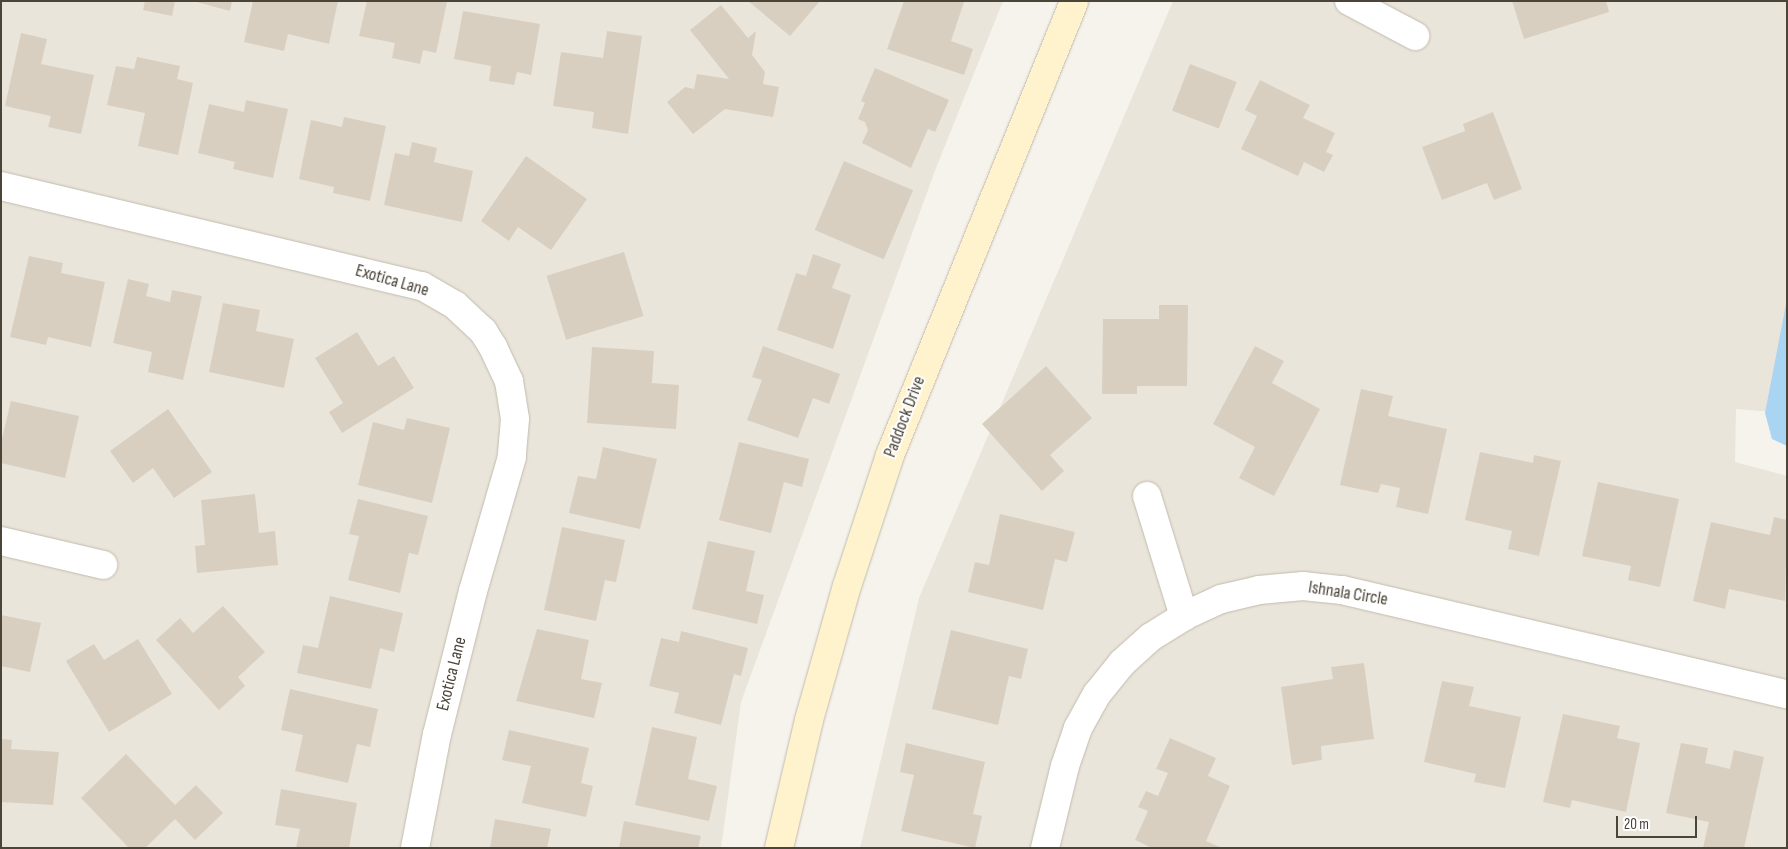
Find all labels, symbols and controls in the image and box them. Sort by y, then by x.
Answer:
street label: Exotica Lane [353,260,431,302]
street label: Paddock Drive [880,373,930,461]
street label: Ishnala Circle [1307,577,1389,611]
street label: Exotica Lane [432,635,472,713]
scale bar [1618,806,1699,838]
text: 20 m [1624,815,1649,834]

